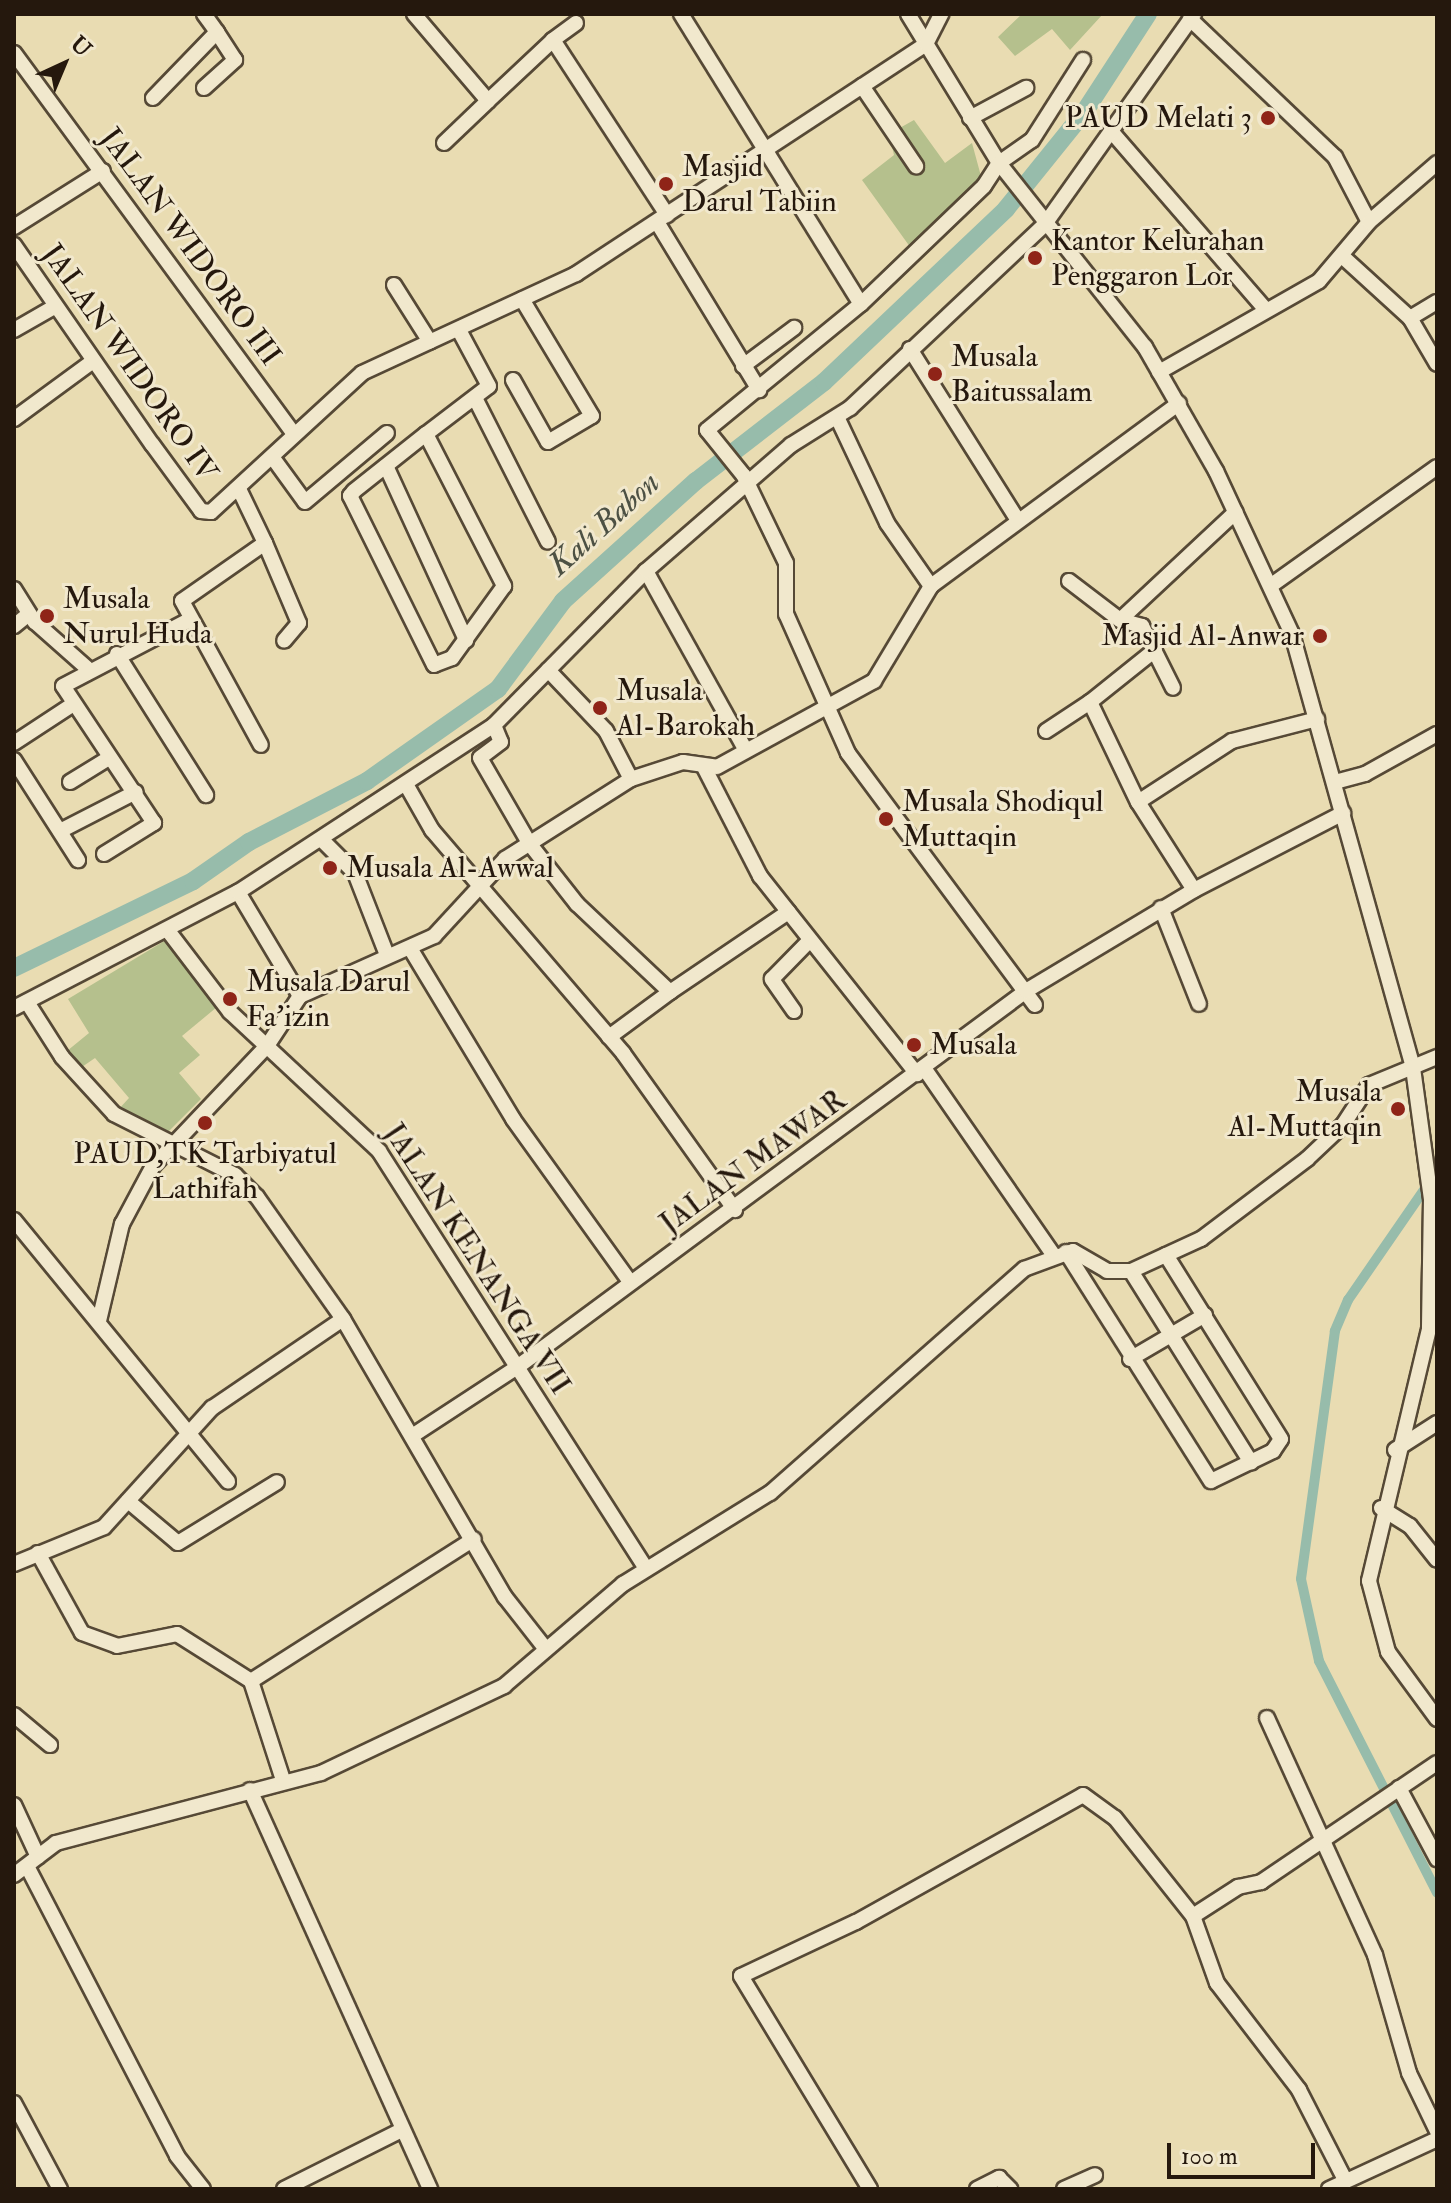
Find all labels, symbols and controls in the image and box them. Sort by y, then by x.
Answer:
north arrow [24,24,104,104]
text: U [64,30,97,63]
place label: PAUD Melati 3 [1065,100,1252,136]
marker: PAUD Melati 3 [1259,109,1277,127]
street label: JALAN WIDORO III [92,121,288,373]
place label: Masjid Darul Tabiin [682,149,837,220]
marker: Masjid Darul Tabiin [657,175,675,193]
place label: Kantor Kelurahan Penggaron Lor [1051,223,1264,294]
street label: JALAN WIDORO IV [33,237,225,489]
marker: Kantor Kelurahan Penggaron Lor [1026,249,1044,267]
place label: Musala Baitussalam [951,339,1092,410]
marker: Musala Baitussalam [926,365,944,383]
water label: Kali Babon [540,464,668,584]
place label: Musala Nurul Huda [63,581,212,652]
marker: Musala Nurul Huda [38,607,56,625]
place label: Masjid Al-Anwar [1101,618,1304,654]
marker: Masjid Al-Anwar [1311,627,1329,645]
place label: Musala Al-Barokah [616,673,755,744]
marker: Musala Al-Barokah [591,699,609,717]
place label: Musala Shodiqul Muttaqin [902,784,1103,854]
marker: Musala Shodiqul Muttaqin [877,810,895,828]
place label: Musala Al-Awwal [346,850,554,886]
marker: Musala Al-Awwal [321,859,339,877]
place label: Musala Darul Fa'izin [246,964,410,1034]
marker: Musala Darul Fa'izin [221,990,239,1008]
place label: Musala [930,1027,1017,1063]
marker: Musala [905,1036,923,1054]
place label: Musala Al-Muttaqin [1228,1074,1382,1144]
street label: JALAN MAWAR [653,1082,853,1242]
marker: Musala Al-Muttaqin [1389,1100,1407,1118]
marker: PAUD,TK Tarbiyatul Lathifah [196,1114,214,1132]
street label: JALAN KENANGA VII [376,1117,578,1401]
place label: PAUD,TK Tarbiyatul Lathifah [73,1136,337,1206]
scale bar [1171,2127,1319,2177]
text: 100 m [1181,2141,1238,2172]

